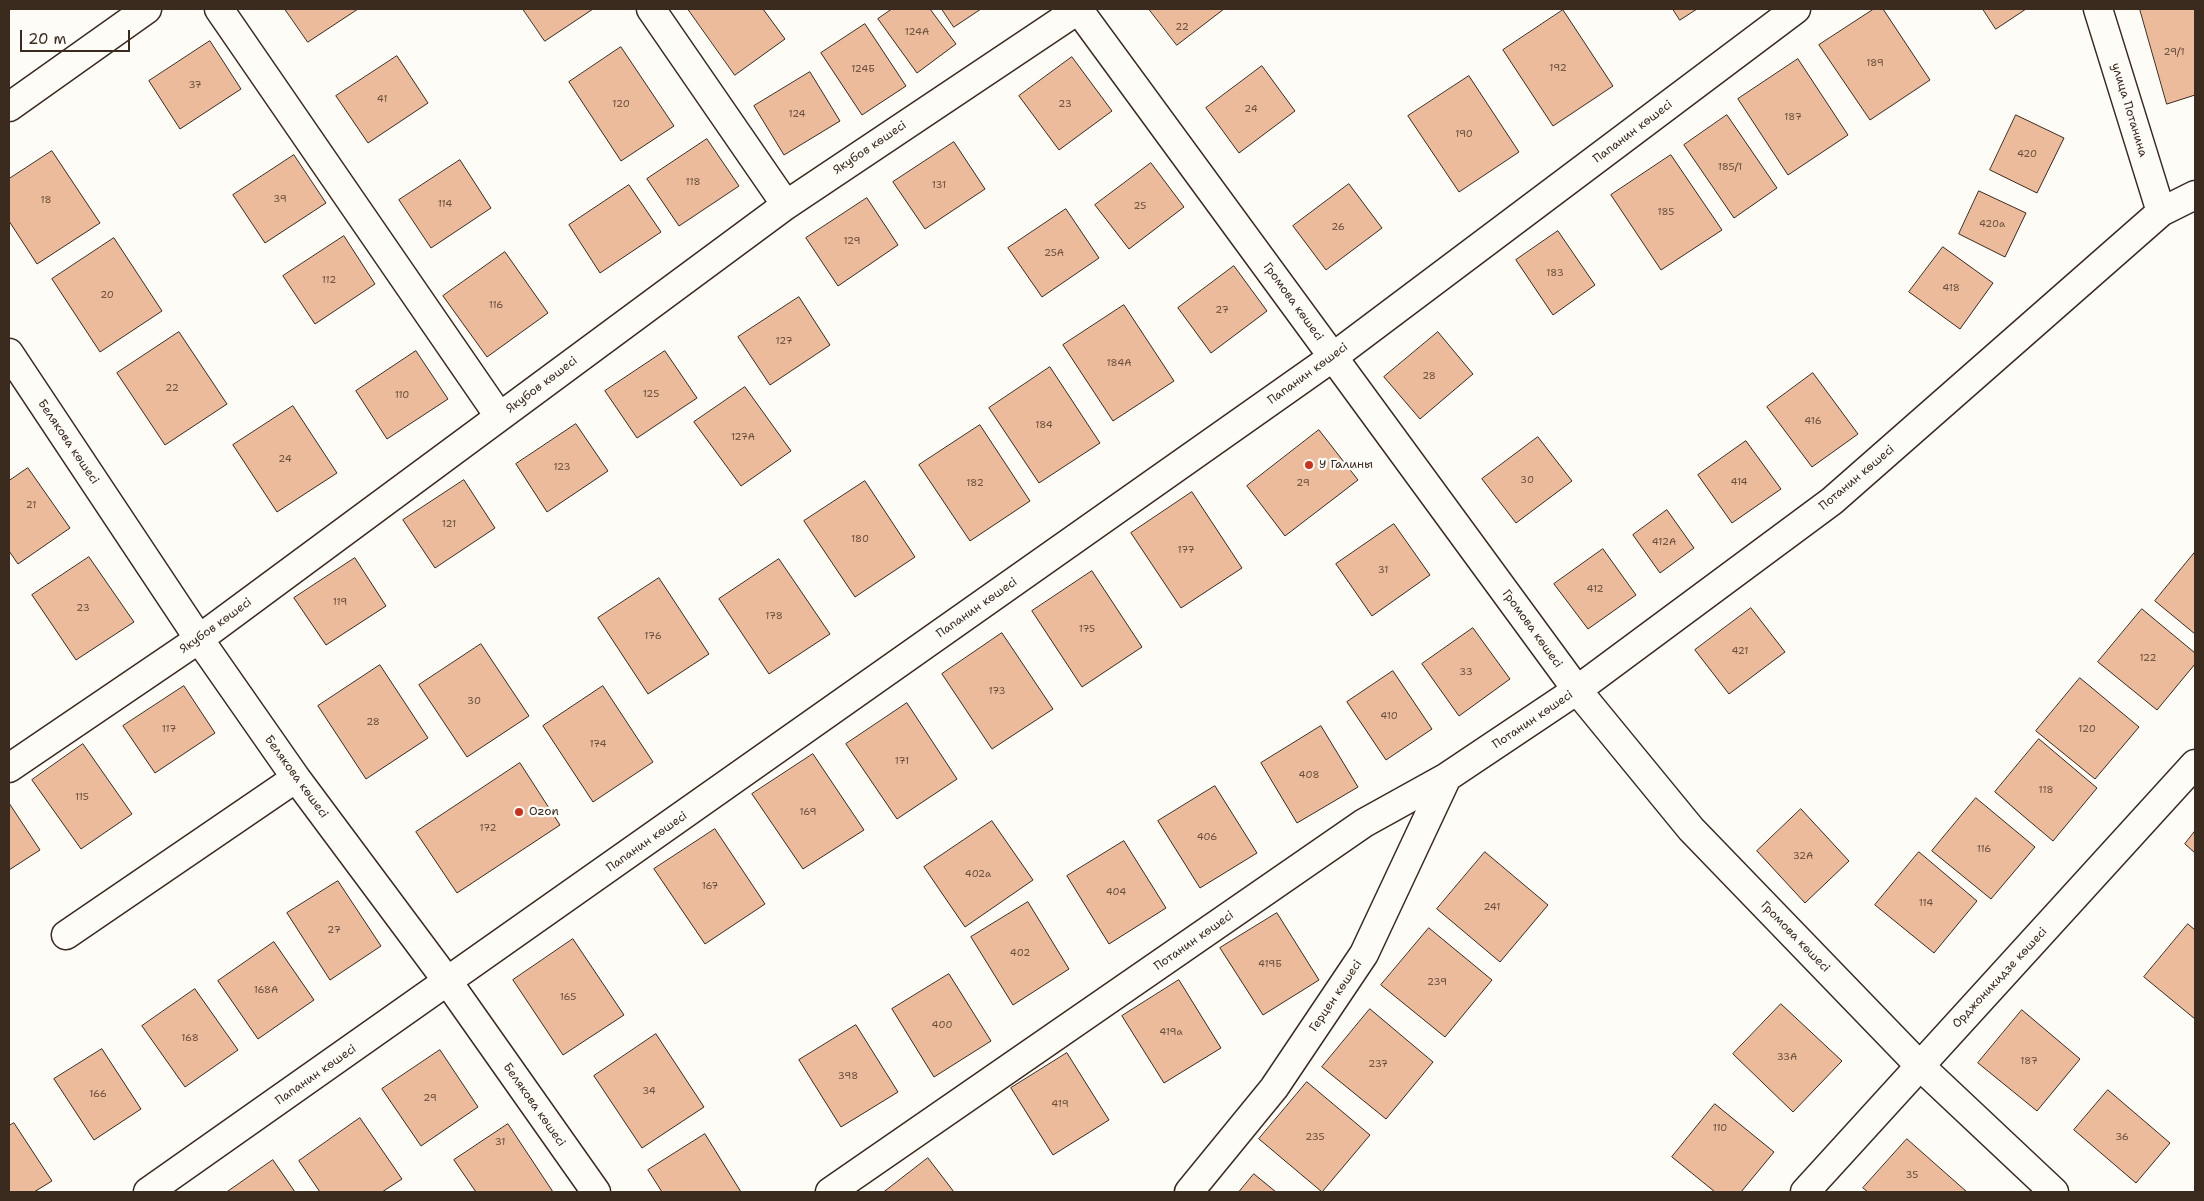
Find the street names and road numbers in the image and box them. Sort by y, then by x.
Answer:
street label: улица Потанина [2108,61,2150,159]
street label: Папанин көшесі [1591,98,1675,166]
street label: Якубов көшесі [831,118,909,178]
street label: Громова көшесі [1260,260,1326,344]
street label: Папанин көшесі [1265,340,1351,408]
street label: Якубов көшесі [504,354,580,416]
street label: Белякова көшесі [34,397,102,487]
street label: Потанин көшесі [1816,442,1898,514]
street label: Папанин көшесі [934,575,1020,641]
street label: Громова көшесі [1499,587,1565,671]
street label: Якубов көшесі [177,595,255,657]
street label: Потанин көшесі [1490,688,1576,752]
street label: Белякова көшесі [261,733,331,821]
street label: Папанин көшесі [604,809,690,875]
street label: Громова көшесі [1757,898,1833,976]
street label: Потанин көшесі [1151,908,1237,974]
street label: Орджоникидзе көшесі [1950,925,2050,1031]
street label: Герцен көшесі [1307,957,1365,1035]
street label: Папанин көшесі [273,1042,359,1108]
street label: Белякова көшесі [500,1060,568,1150]

